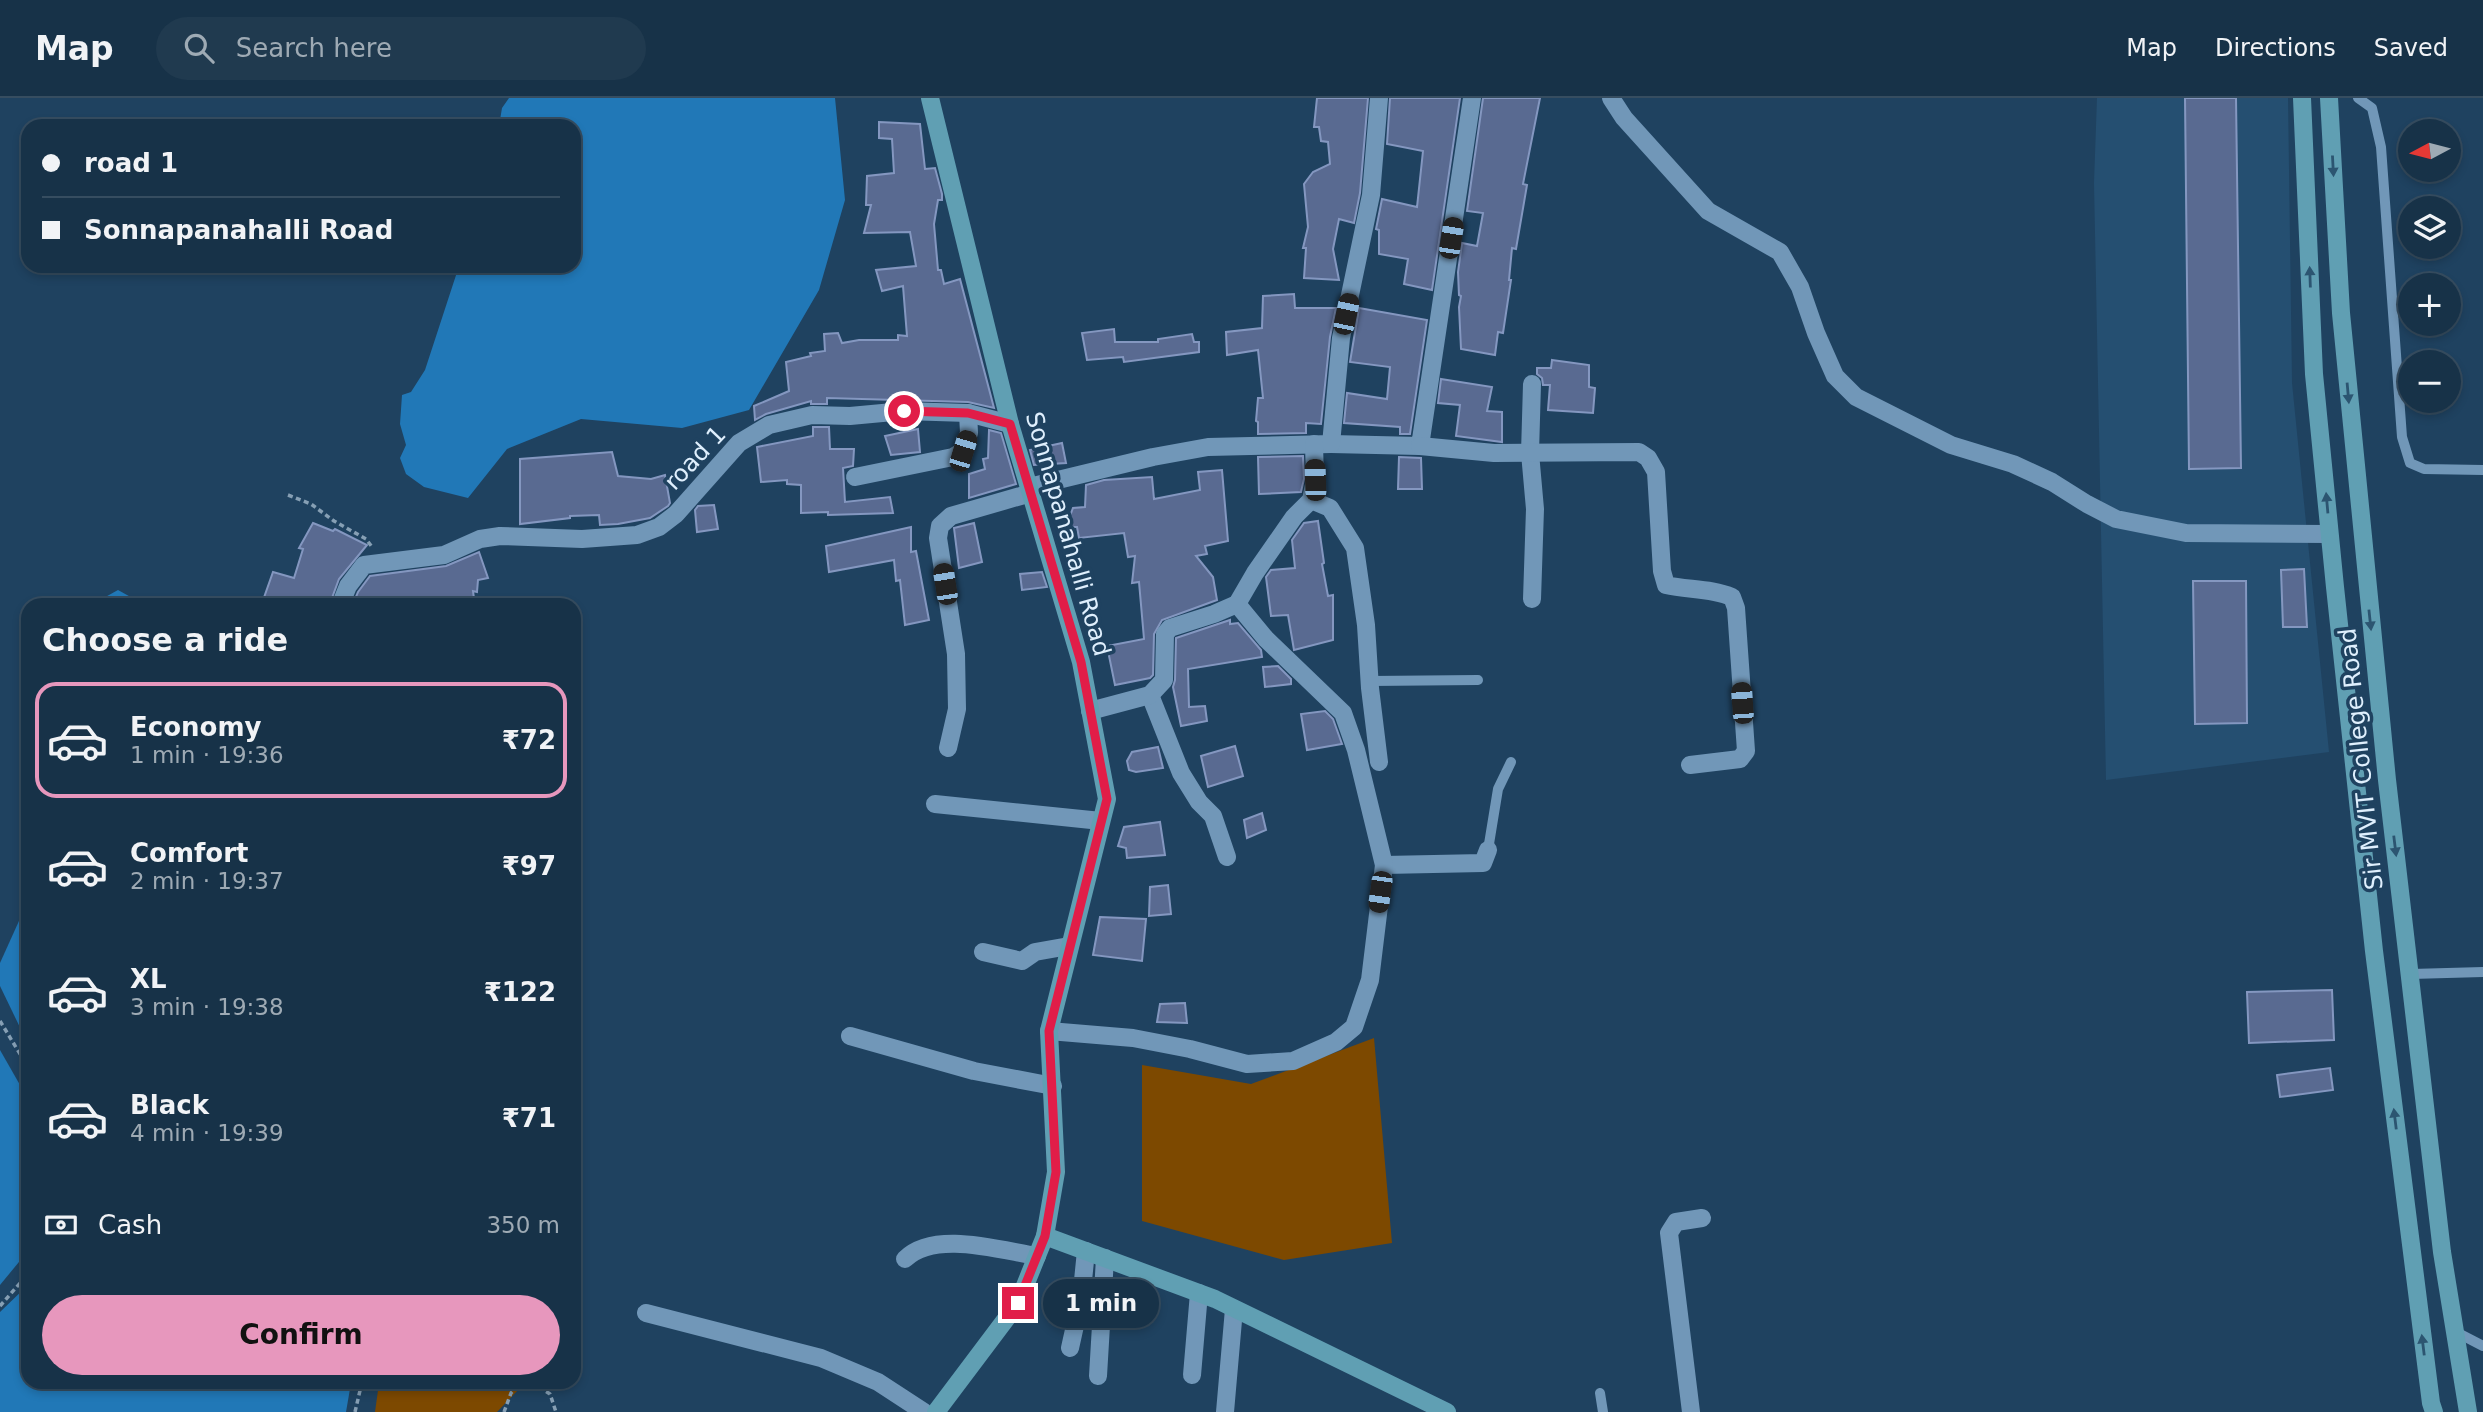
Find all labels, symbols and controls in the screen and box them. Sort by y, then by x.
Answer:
search box [156,17,646,80]
text: Map [35,29,114,68]
icon: search [180,29,218,67]
text: Search here [236,33,392,63]
text: Map [2126,34,2177,62]
text: Directions [2215,34,2336,62]
text: Saved [2374,34,2448,62]
north arrow [2398,119,2460,182]
map controls [2398,119,2461,413]
text: road 1 [84,148,178,178]
one-way arrow [2327,155,2338,177]
button: layers [2398,196,2461,259]
text: Sonnapanahalli Road [84,215,393,245]
car [1438,216,1465,260]
one-way arrow [2305,265,2316,287]
button: + [2398,273,2461,336]
car [1332,291,1361,337]
button: − [2398,350,2461,413]
one-way arrow [2342,382,2353,404]
route start [888,395,920,427]
street label: Sonnapanahalli Road [1020,409,1116,659]
street label: road 1 [659,420,731,496]
car [947,428,980,474]
car [1304,459,1327,501]
one-way arrow [2321,492,2332,514]
car [932,562,959,606]
one-way arrow [2365,609,2376,631]
text: Choose a ride [42,621,288,659]
street label: Sir MVIT College Road [2333,627,2389,891]
car [1731,681,1754,725]
icon: car [46,709,109,772]
text: Economy [130,712,261,742]
text: ₹72 [502,725,556,755]
text: 1 min · 19:36 [130,742,284,768]
icon: car [46,835,109,898]
one-way arrow [2389,835,2400,857]
text: Comfort [130,838,248,868]
text: ₹97 [502,851,556,881]
text: 2 min · 19:37 [130,868,284,894]
car [1367,870,1394,914]
icon: car [46,961,109,1024]
text: XL [130,964,167,994]
text: ₹122 [484,977,556,1007]
text: 3 min · 19:38 [130,994,284,1020]
icon: car [46,1087,109,1150]
text: Black [130,1090,209,1120]
text: ₹71 [502,1103,556,1133]
one-way arrow [2389,1108,2400,1130]
text: 4 min · 19:39 [130,1120,284,1146]
icon: cash [42,1206,80,1244]
text: Cash [98,1210,162,1240]
text: 350 m [486,1212,560,1238]
callout: 1 min [1042,1278,1158,1328]
route end [1002,1287,1034,1319]
text: 1 min [1065,1290,1137,1316]
button: Confirm [42,1295,560,1375]
one-way arrow [2418,1334,2429,1356]

